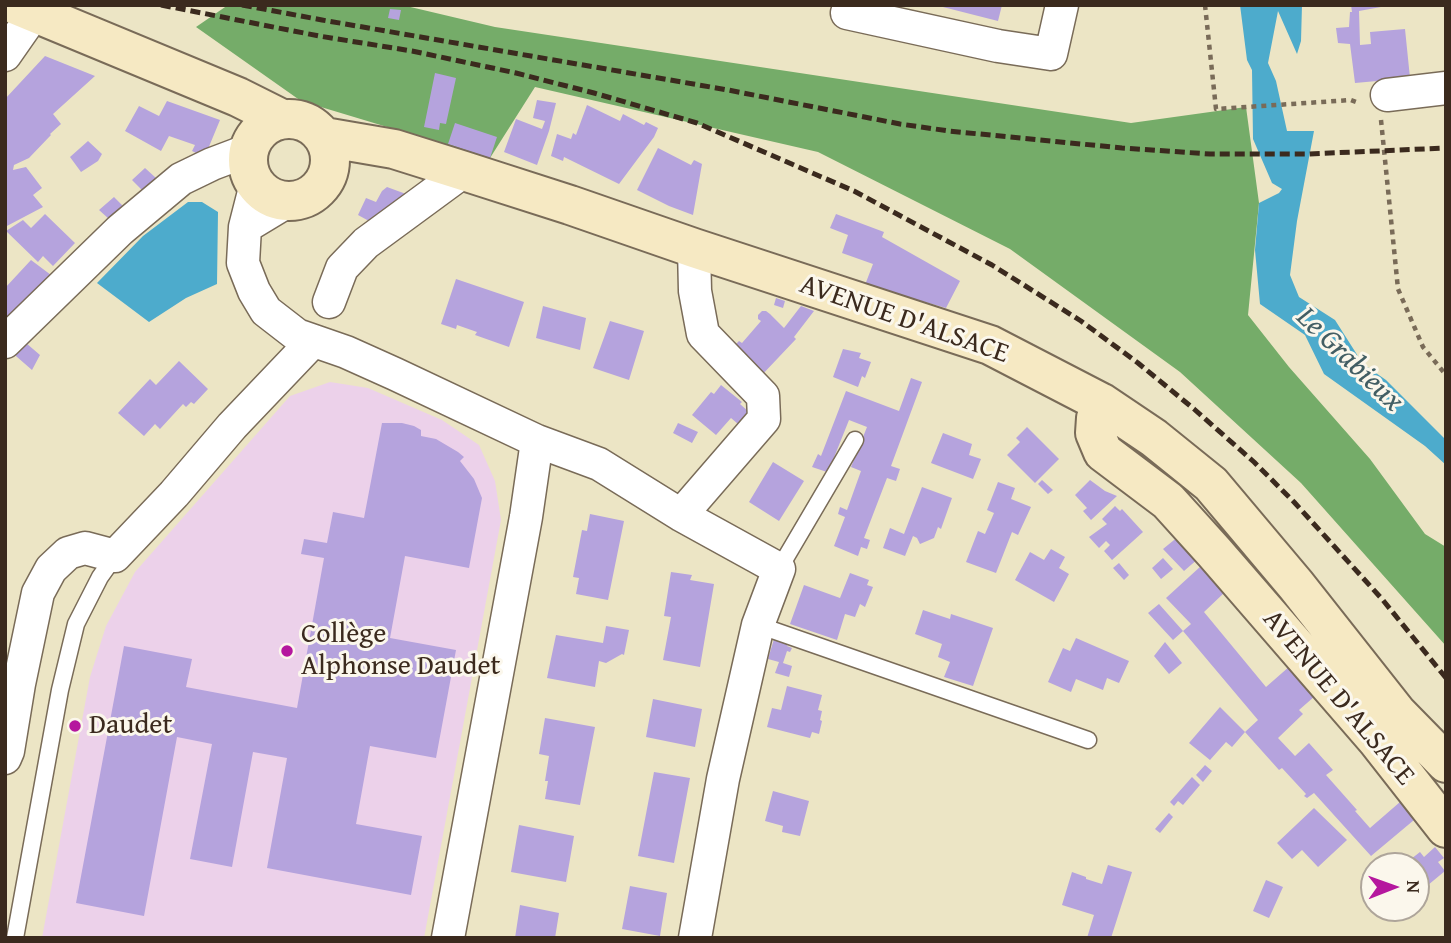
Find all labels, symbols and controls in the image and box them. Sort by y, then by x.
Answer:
street label: AVENUE D'ALSACE [795,268,1013,372]
water label: Le Grabieux [1288,300,1410,420]
street label: AVENUE D'ALSACE [1255,603,1421,793]
place label: Collège Alphonse Daudet [301,618,500,684]
marker: Collège Alphonse Daudet [279,643,295,659]
place label: Daudet [89,709,172,743]
marker: Daudet [67,718,83,734]
north arrow [1360,852,1430,922]
text: N [1400,880,1428,893]

